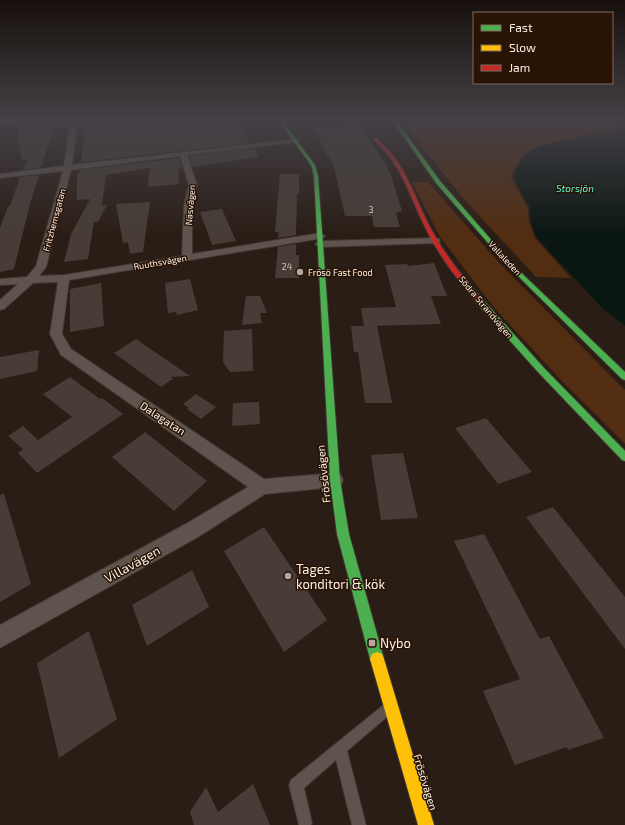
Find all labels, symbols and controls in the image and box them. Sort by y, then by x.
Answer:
legend [473,12,613,84]
text: Fast [509,20,533,34]
text: Slow [509,40,536,54]
text: Jam [509,60,530,74]
water label: Storsjön [556,182,594,194]
street label: Näsvägen [183,184,197,226]
street label: Fritzhemsgatan [40,187,68,253]
house number: 3 [368,204,374,215]
street label: Vallaleden [486,238,524,278]
street label: Ruuthsvägen [133,252,187,272]
house number: 24 [282,261,293,272]
marker: Frösö Fast Food [295,267,305,277]
place label: Frösö Fast Food [308,267,373,278]
street label: Södra Strandvägen [457,274,515,340]
street label: Dalagatan [138,399,188,437]
street label: Frösövägen [313,444,333,504]
street label: Villavägen [101,542,163,586]
place label: Tages konditori & kök [296,561,385,592]
marker: Tages konditori & kök [283,571,293,581]
place label: Nybo [380,635,411,651]
marker: Nybo [367,638,377,648]
street label: Frösövägen [411,752,441,812]

